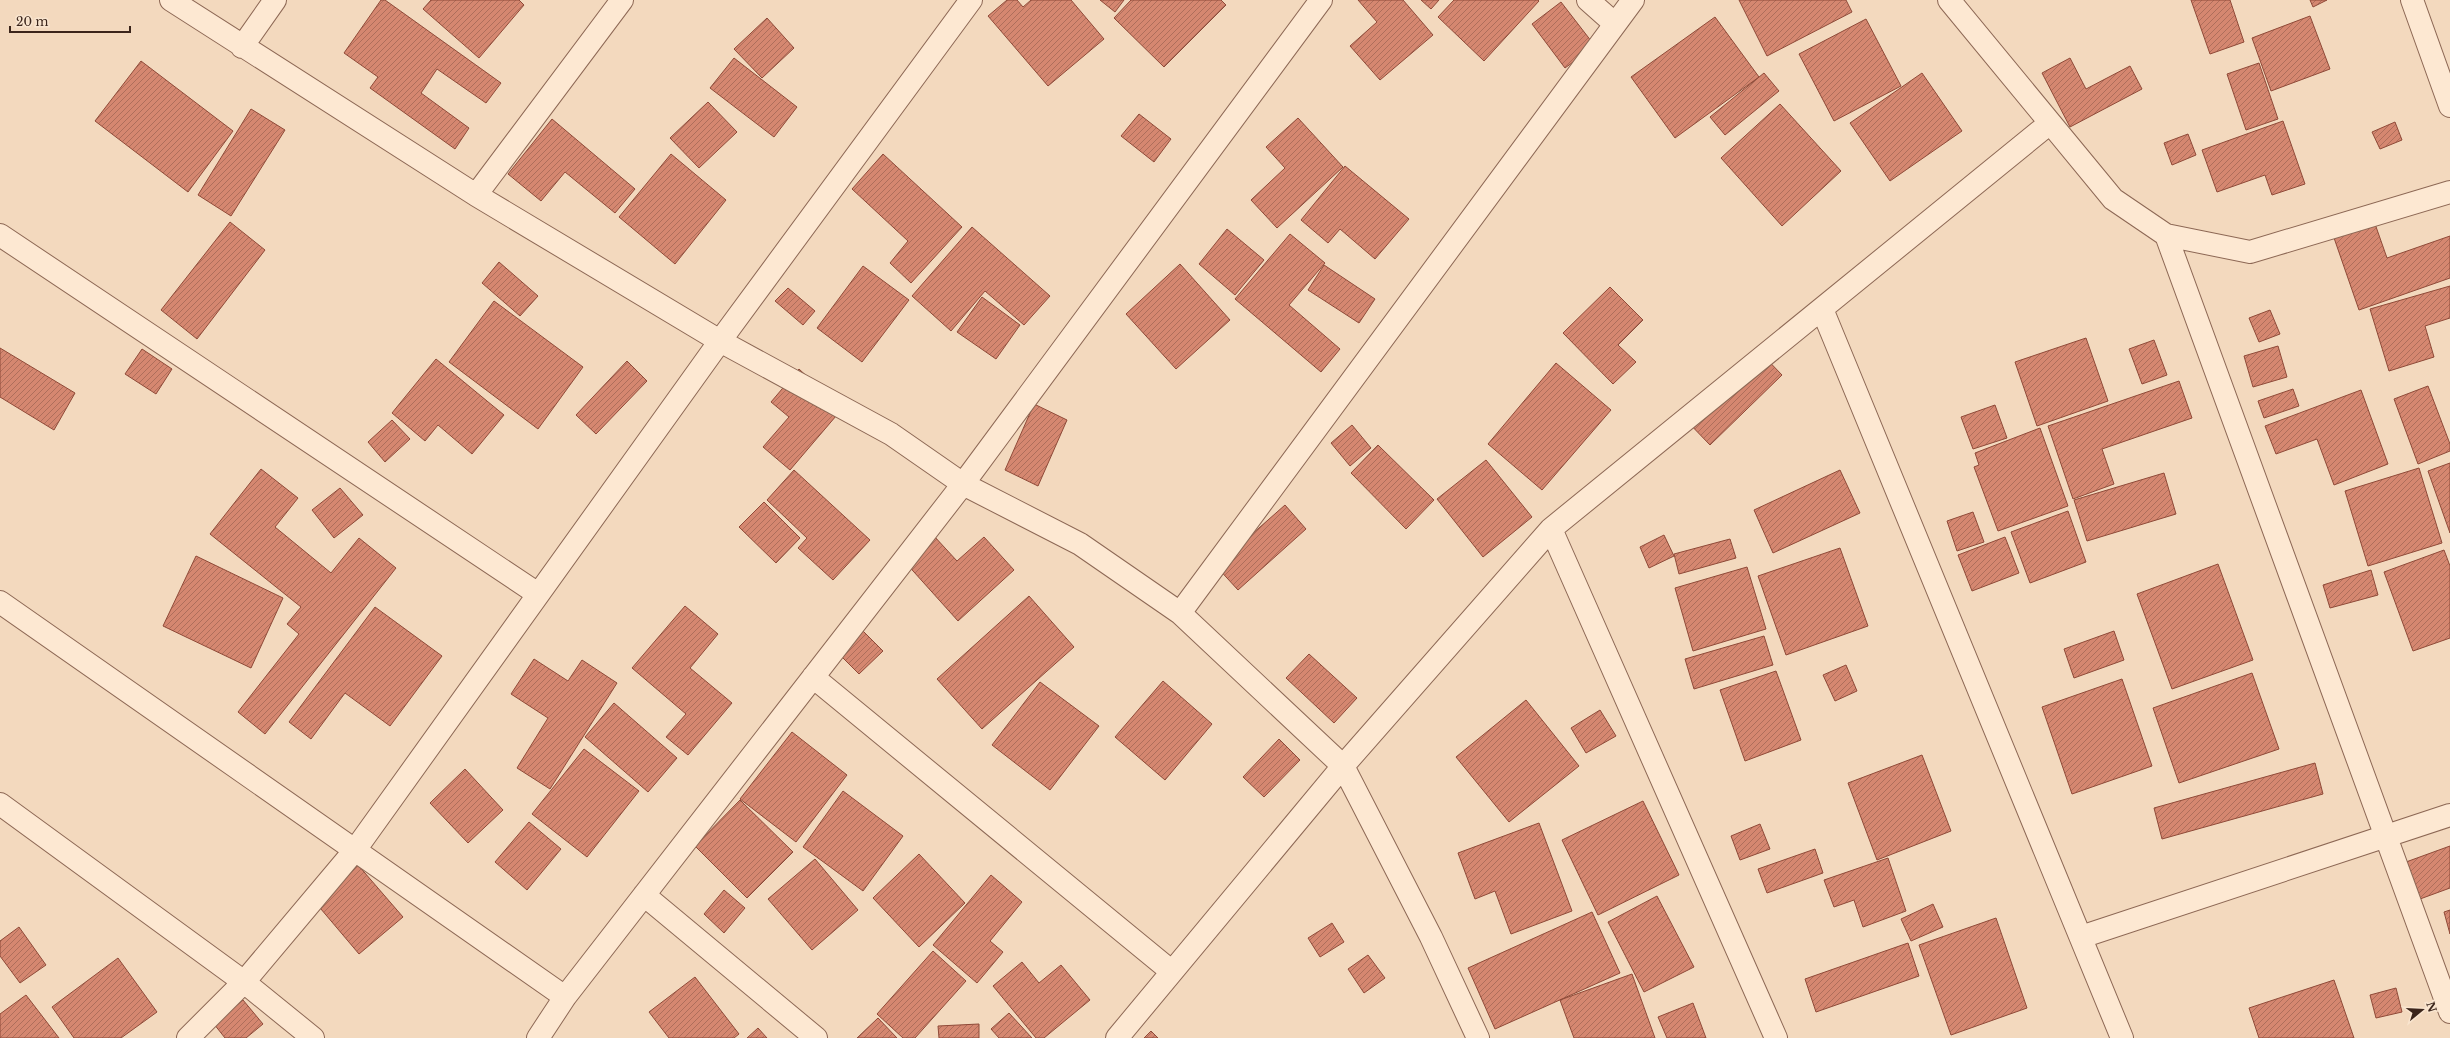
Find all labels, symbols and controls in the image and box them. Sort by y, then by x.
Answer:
scale bar [10,8,130,34]
text: 20 m [16,14,48,29]
north arrow [2402,990,2442,1030]
text: N [2423,1000,2440,1015]

